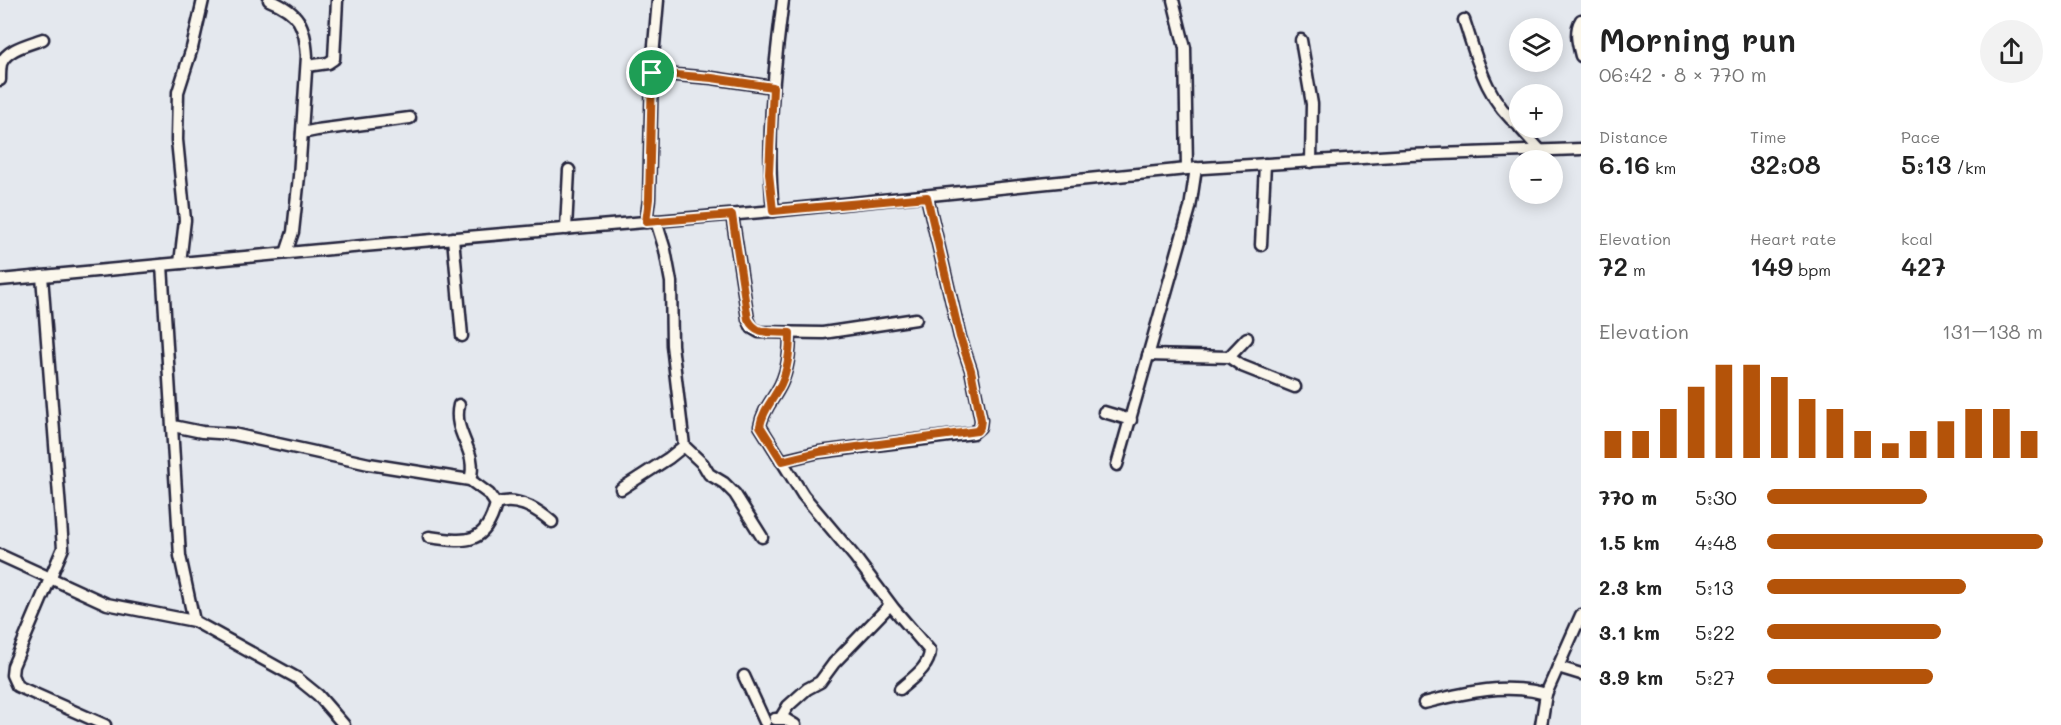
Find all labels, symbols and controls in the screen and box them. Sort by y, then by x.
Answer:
text: Morning run [1599,17,1796,60]
map controls [1509,18,1563,204]
button: layers [1509,18,1563,72]
button: share [1980,20,2043,83]
pin [626,47,677,98]
icon: arrive [635,56,668,89]
text: 06:42 · 8 × 770 m [1599,61,1767,87]
button: + [1509,84,1563,138]
text: Distance [1599,126,1668,147]
text: Time [1750,126,1786,147]
text: Pace [1901,126,1940,147]
text: 6.16 [1599,147,1650,181]
text: 32:08 [1750,147,1821,181]
text: 5:13 [1901,147,1951,181]
button: − [1509,150,1563,204]
text: km [1650,157,1676,178]
text: /km [1951,157,1986,178]
text: Elevation [1599,228,1671,249]
text: Heart rate [1750,228,1836,249]
text: kcal [1901,228,1933,249]
text: 72 [1599,249,1628,283]
text: 149 [1750,249,1793,283]
text: 427 [1901,249,1946,283]
text: m [1628,259,1646,280]
text: bpm [1793,259,1831,280]
text: Elevation [1599,318,1689,344]
text: 131–138 m [1942,318,2043,344]
text: 770 m [1599,484,1657,510]
text: 5:30 [1695,484,1737,510]
text: 1.5 km [1599,529,1660,555]
text: 4:48 [1695,529,1737,555]
text: 2.3 km [1599,574,1662,600]
text: 5:13 [1695,574,1734,600]
text: 3.1 km [1599,619,1660,645]
text: 5:22 [1695,619,1735,645]
text: 3.9 km [1599,664,1663,690]
text: 5:27 [1695,664,1735,690]

